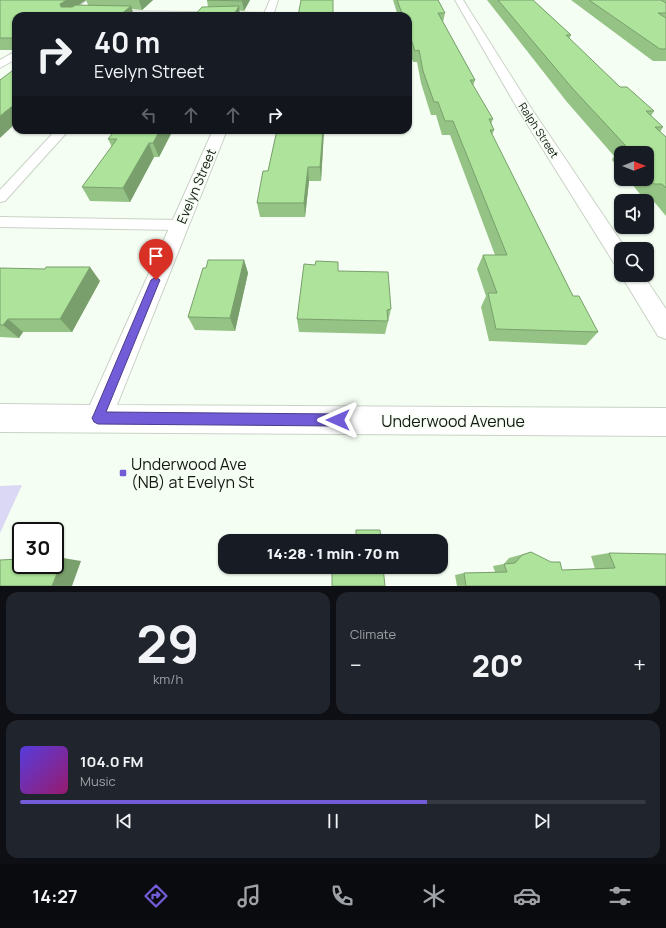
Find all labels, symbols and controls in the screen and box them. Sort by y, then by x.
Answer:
text: 40 m [94,23,160,61]
icon: right [28,28,80,80]
text: Evelyn Street [94,59,204,83]
street label: Ralph Street [516,99,562,161]
icon: left [138,104,160,126]
icon: ahead [180,104,202,126]
icon: ahead [222,104,244,126]
icon: right [264,104,286,126]
street label: Evelyn Street [172,146,220,226]
north arrow [614,146,654,186]
map controls [614,146,654,282]
button: sound [614,194,654,234]
pin [139,239,173,280]
button: search [614,242,654,282]
icon: arrive [145,245,167,267]
position arrow [317,399,359,441]
street label: Underwood Avenue [381,410,525,432]
place label: Underwood Ave (NB) at Evelyn St [131,453,255,493]
marker: Underwood Ave (NB) at Evelyn St [118,468,128,478]
speed limit sign: 30 [12,522,64,574]
text: 14:28 · 1 min · 70 m [267,543,399,564]
text: 29 [136,608,200,679]
text: Climate [350,625,396,643]
text: 20° [472,645,524,686]
text: − [350,650,362,680]
text: + [633,650,646,680]
text: km/h [153,670,183,688]
text: 104.0 FM [80,751,143,772]
text: Music [80,772,116,790]
icon: previous [113,810,135,832]
icon: pause [322,810,344,832]
icon: next [531,810,553,832]
icon: directions [142,882,170,910]
icon: music [235,882,263,910]
icon: phone [328,882,356,910]
icon: climate [420,882,448,910]
icon: car [513,882,541,910]
icon: filters [606,882,634,910]
text: 14:27 [32,884,78,908]

